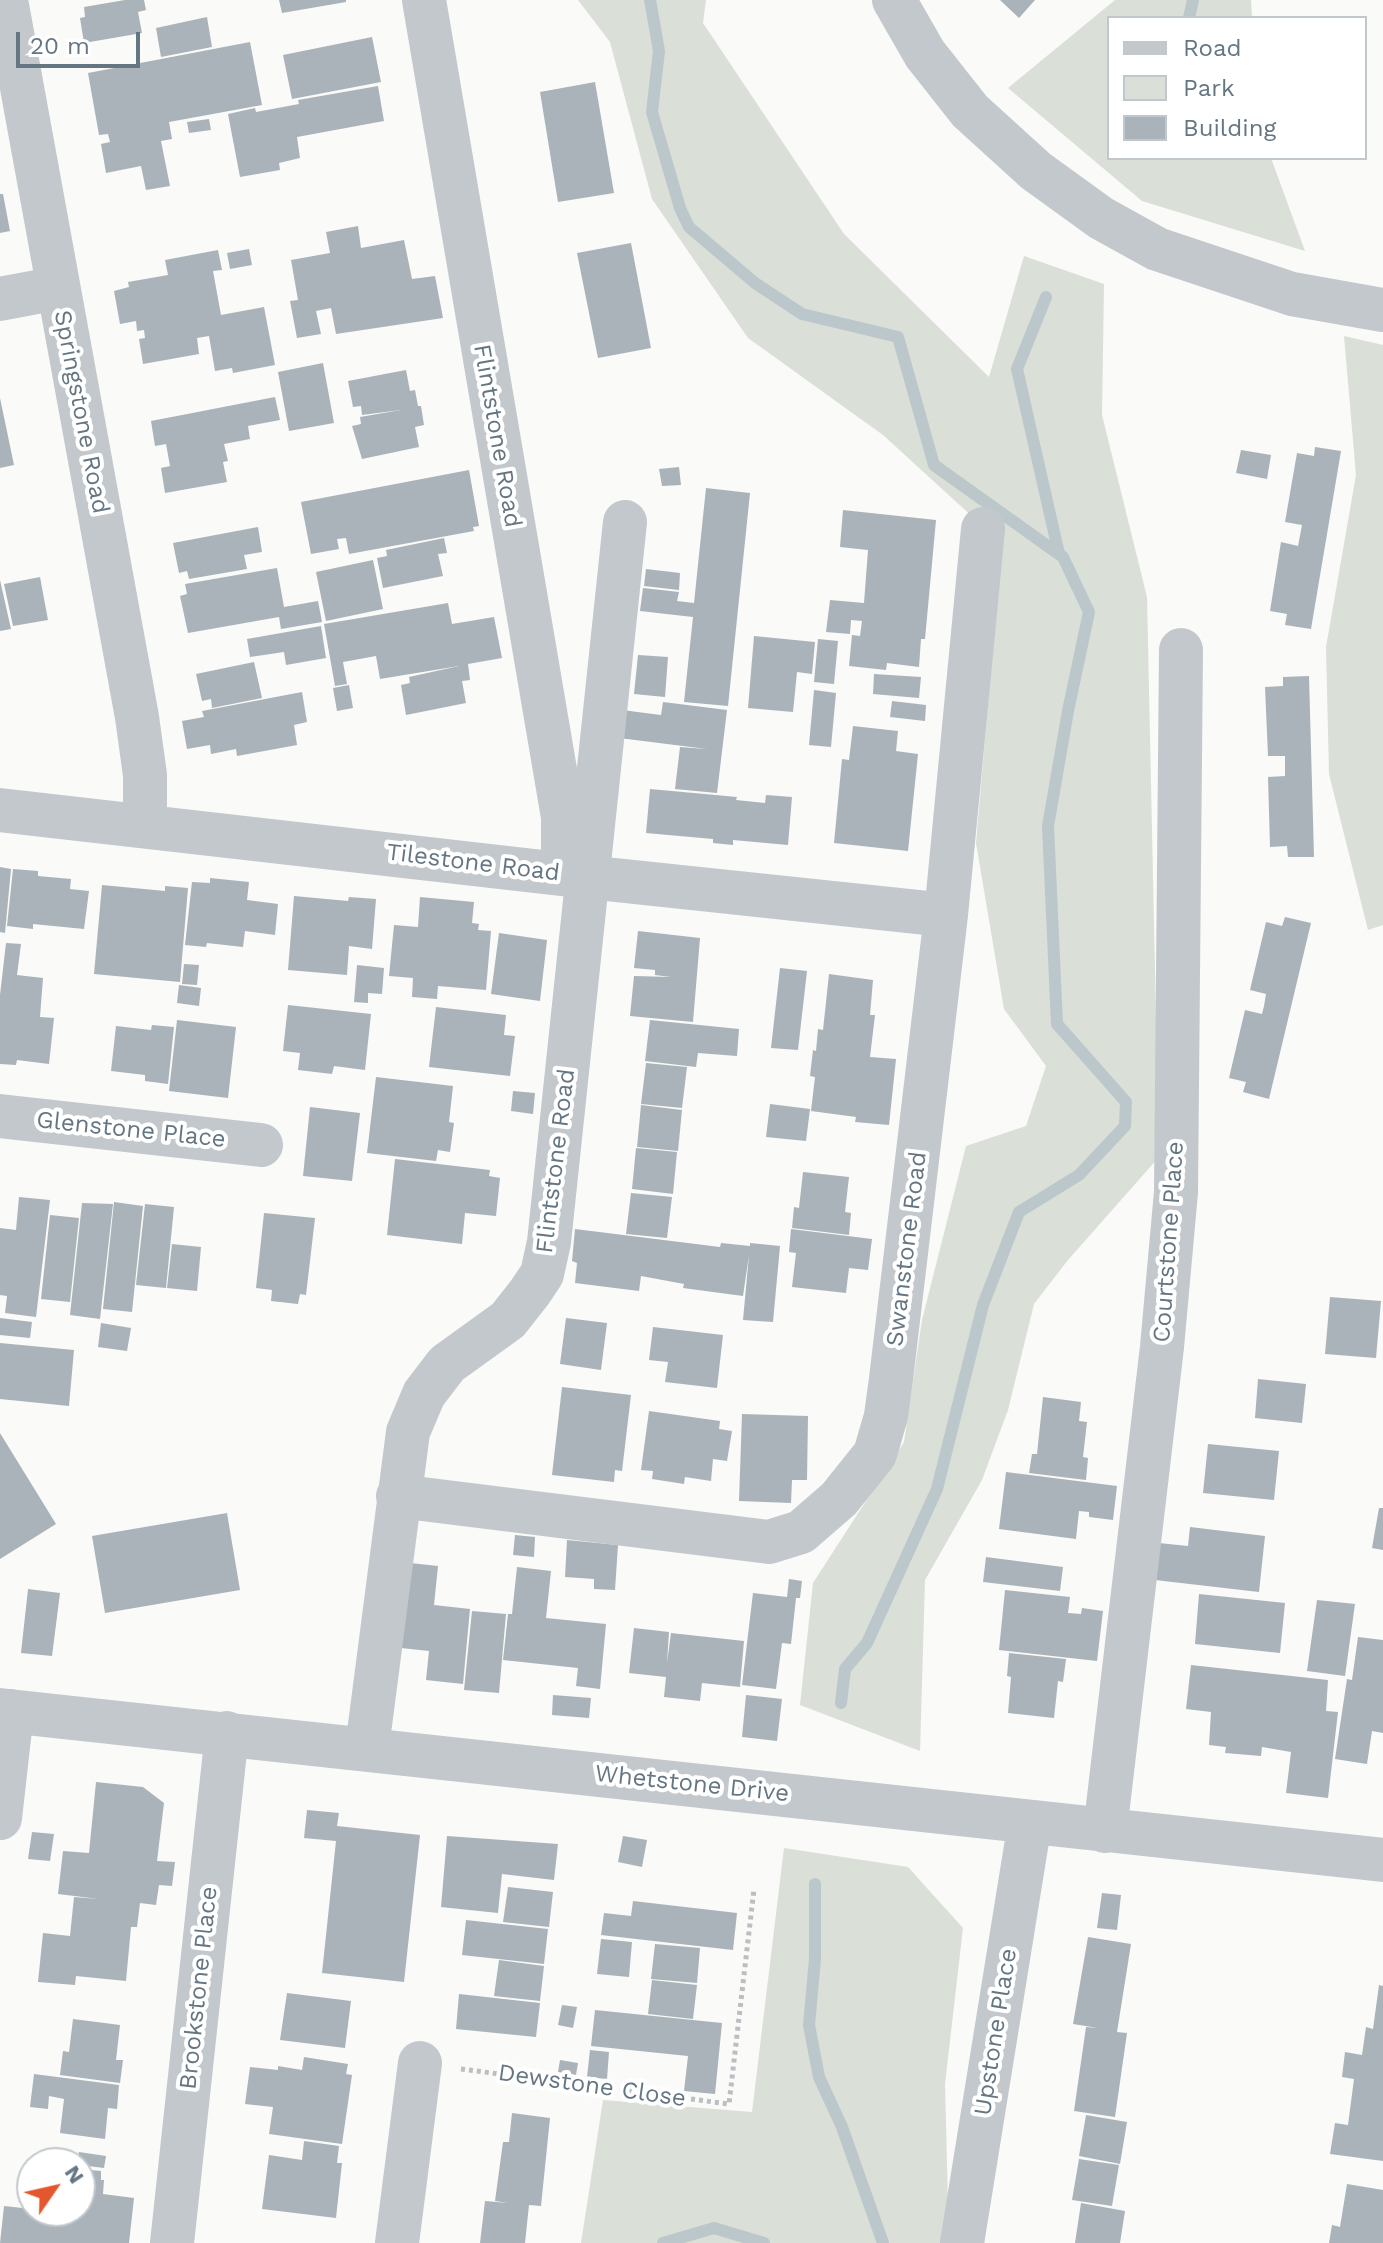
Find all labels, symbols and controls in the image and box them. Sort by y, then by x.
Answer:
scale bar [20,16,144,66]
legend [1107,16,1367,160]
text: 20 m [30,32,90,60]
text: Road [1183,34,1242,62]
text: Park [1183,74,1235,102]
text: Building [1183,114,1276,142]
street label: Springstone Road [47,308,115,516]
street label: Flintstone Road [467,342,527,530]
street label: Tilestone Road [385,838,561,888]
street label: Flintstone Road [530,1067,582,1255]
street label: Glenstone Place [35,1106,227,1154]
street label: Courtstone Place [1148,1140,1190,1344]
street label: Swanstone Road [881,1150,933,1348]
street label: Whetstone Drive [593,1759,791,1809]
street label: Brookstone Place [174,1885,224,2091]
street label: Upstone Place [969,1946,1023,2118]
street label: Dewstone Close [496,2059,688,2113]
north arrow [16,2147,96,2227]
text: N [60,2161,90,2188]

